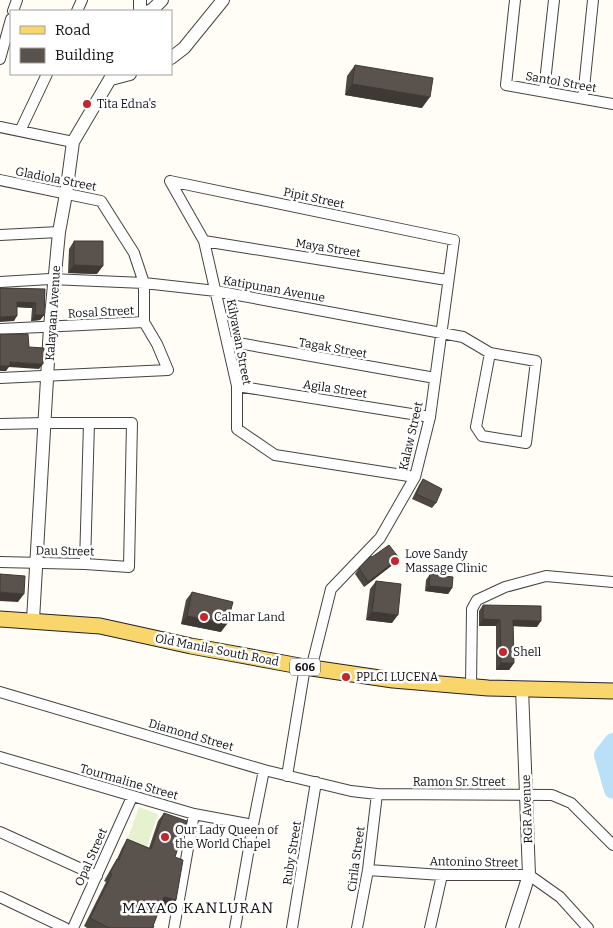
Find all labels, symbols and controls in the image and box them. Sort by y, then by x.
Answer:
legend [10,10,172,75]
text: Road [55,21,90,39]
text: Building [55,46,114,64]
street label: Santol Street [524,69,598,95]
place label: Tita Edna's [97,97,157,111]
marker: Tita Edna's [81,98,93,110]
street label: Gladiola Street [14,164,98,194]
street label: Pipit Street [282,185,346,211]
street label: Maya Street [294,236,362,260]
street label: Kalayaan Avenue [43,265,63,361]
street label: Katipunan Avenue [222,273,326,305]
street label: Kilyawan Street [224,298,254,387]
street label: Rosal Street [67,303,135,321]
street label: Tagak Street [298,335,369,361]
street label: Agila Street [302,377,369,401]
street label: Kalaw Street [396,400,426,472]
street label: Dau Street [36,543,95,559]
place label: Love Sandy Massage Clinic [405,547,487,575]
marker: Love Sandy Massage Clinic [389,555,401,567]
place label: Calmar Land [214,610,285,624]
marker: Calmar Land [198,611,210,623]
street label: Old Manila South Road [154,631,280,669]
place label: Shell [513,645,542,659]
marker: Shell [497,646,509,658]
road number: 606 [290,659,320,676]
place label: PPLCI LUCENA [356,670,439,684]
marker: PPLCI LUCENA [340,671,352,683]
street label: Diamond Street [147,716,236,754]
street label: Tourmaline Street [78,761,180,803]
street label: RGR Avenue [519,774,535,844]
street label: Ramon Sr. Street [413,775,506,789]
street label: Ruby Street [280,819,304,886]
place label: Our Lady Queen of the World Chapel [175,823,279,851]
street label: Opal Street [72,825,110,888]
street label: Cirila Street [344,825,368,893]
marker: Our Lady Queen of the World Chapel [159,831,171,843]
street label: Antonino Street [429,854,519,870]
district label: MAYAO KANLURAN [122,899,274,917]

